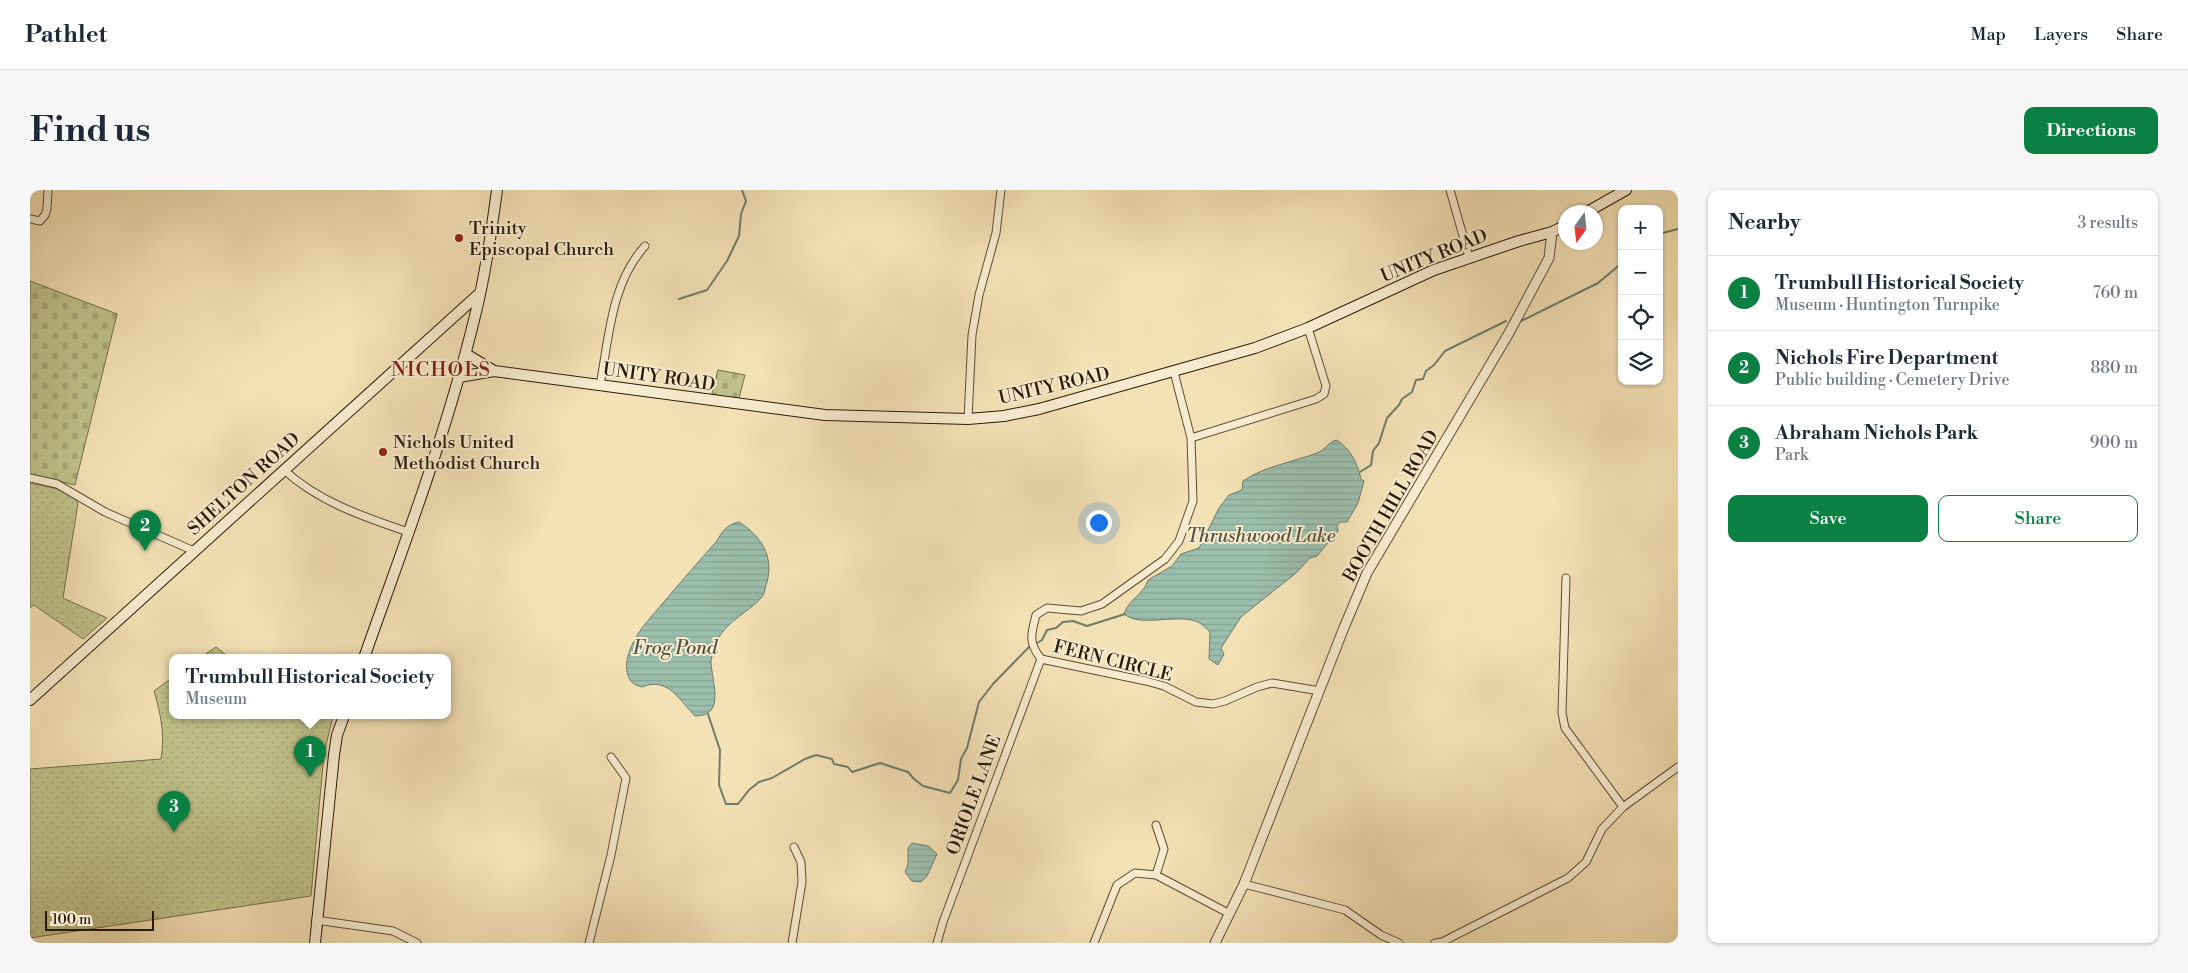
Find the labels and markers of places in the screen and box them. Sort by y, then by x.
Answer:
place label: Trinity Episcopal Church [469,217,614,261]
marker: Trinity Episcopal Church [453,232,465,244]
place label: Nichols United Methodist Church [393,431,541,475]
marker: Nichols United Methodist Church [377,446,389,458]
pin: 2 [129,510,161,551]
pin: 1 [294,736,326,777]
pin: 3 [158,791,190,832]

